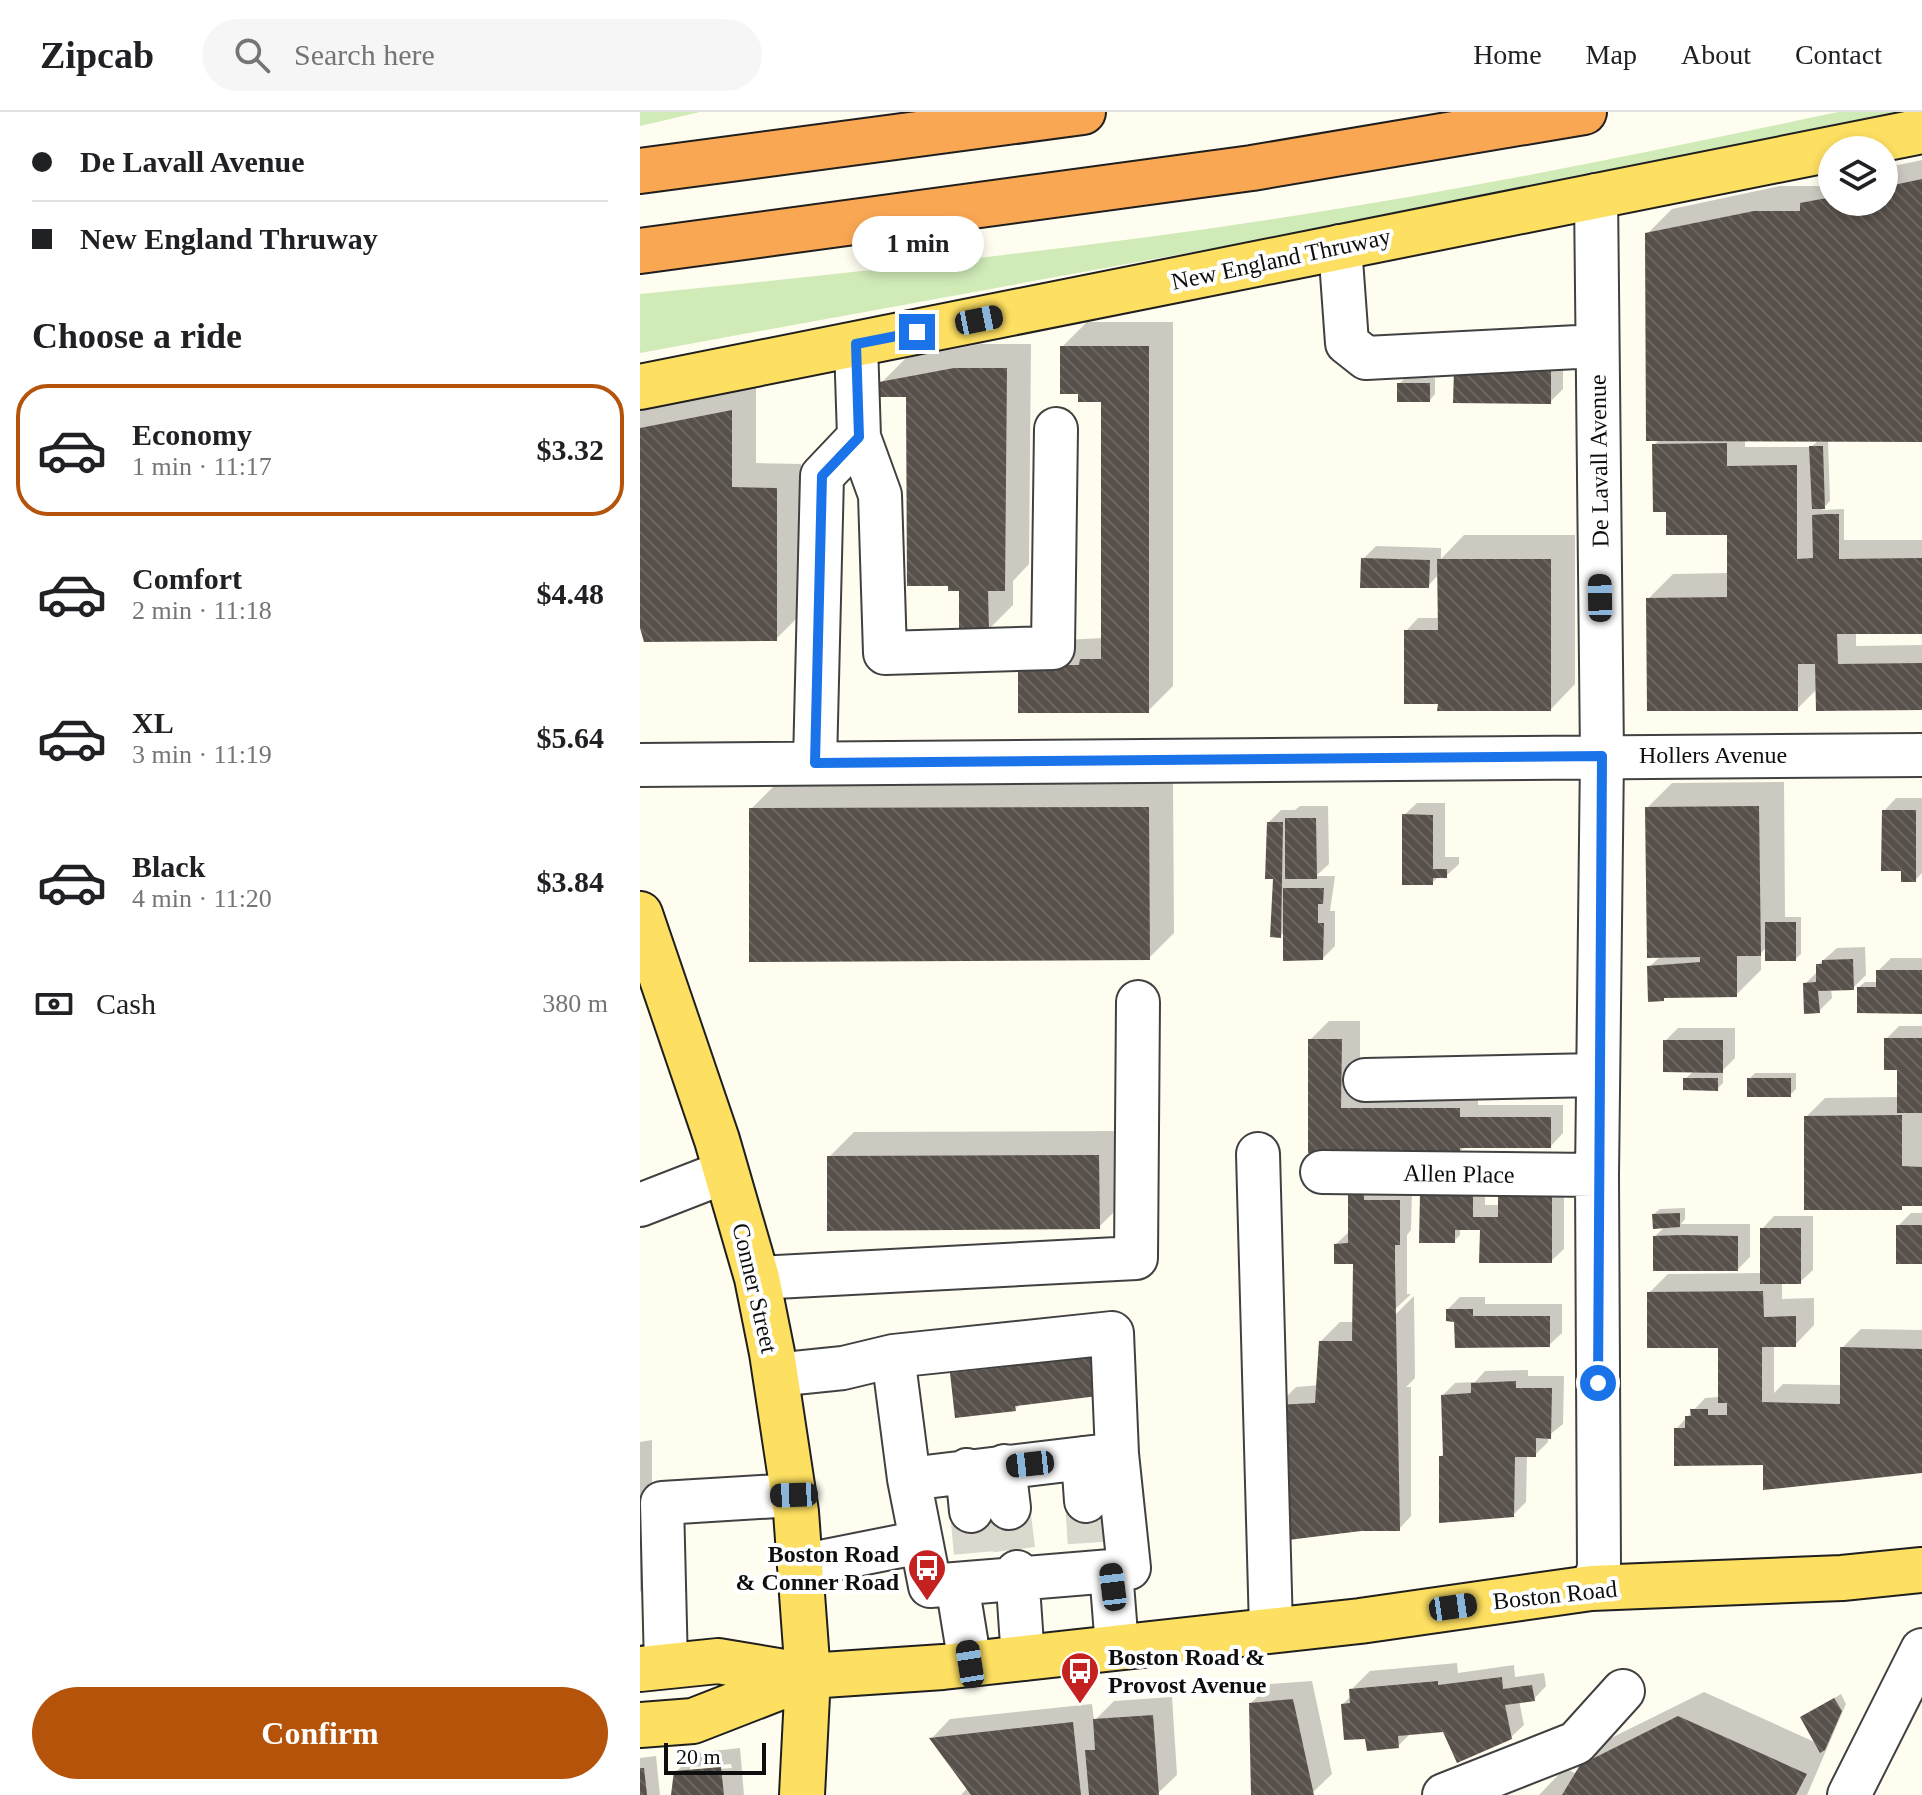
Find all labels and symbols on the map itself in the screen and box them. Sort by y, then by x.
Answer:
callout: 1 min [851,216,983,272]
street label: New England Thruway [1169,223,1393,295]
car [953,304,1005,336]
route end [899,314,935,350]
street label: De Lavall Avenue [1584,374,1614,548]
car [1588,574,1612,622]
street label: Hollers Avenue [1639,742,1787,768]
street label: Allen Place [1403,1160,1515,1188]
street label: Conner Street [727,1220,783,1356]
route start [1580,1365,1616,1401]
car [1005,1450,1055,1478]
car [770,1482,818,1508]
place label: Boston Road & Conner Road [735,1541,900,1595]
bus stop icon: Boston Road & Conner Road [906,1547,948,1602]
car [1098,1562,1128,1612]
street label: Boston Road [1492,1576,1618,1614]
car [1428,1592,1478,1622]
car [954,1638,986,1690]
place label: Boston Road & Provost Avenue [1108,1644,1267,1698]
bus stop icon: Boston Road & Provost Avenue [1059,1650,1101,1705]
scale bar [664,1739,766,1775]

